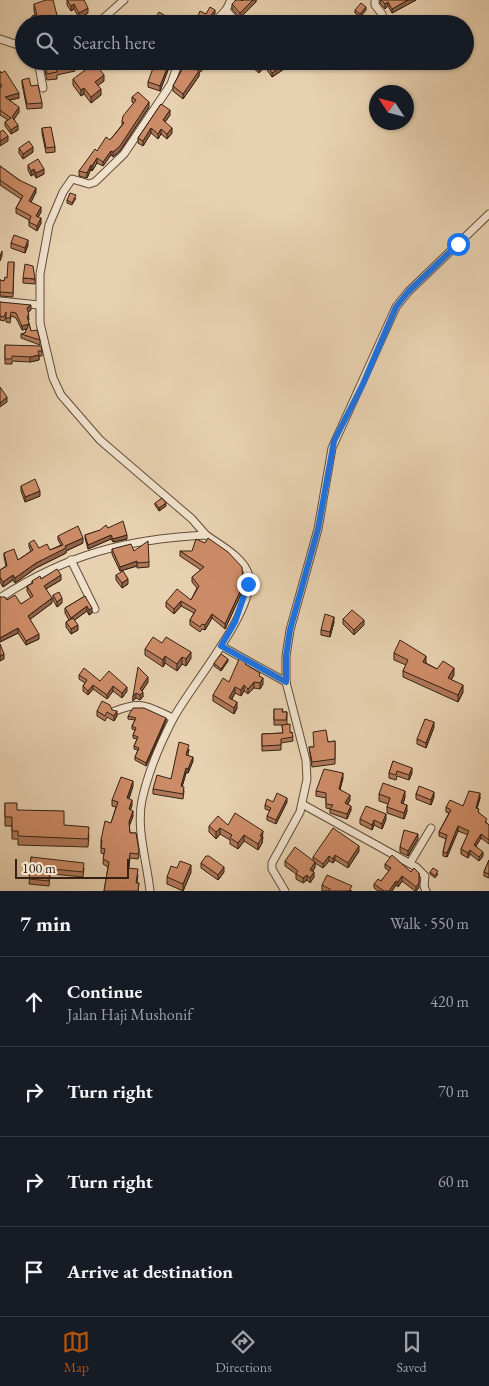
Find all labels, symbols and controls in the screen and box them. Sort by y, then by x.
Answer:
search box [15,15,474,70]
icon: search [33,29,61,57]
text: Search here [73,30,155,55]
north arrow [369,85,414,130]
route start [447,233,470,256]
route end [237,573,260,596]
scale bar [15,856,129,879]
text: 100 m [22,859,56,877]
text: 7 min [20,910,71,937]
text: Walk · 550 m [390,913,469,934]
text: Continue [67,979,142,1004]
icon: ahead [20,988,48,1016]
text: 420 m [430,991,469,1012]
text: Jalan Haji Mushonif [67,1004,192,1025]
icon: right [20,1078,48,1106]
text: Turn right [67,1079,153,1104]
text: 70 m [438,1081,469,1102]
icon: right [20,1168,48,1196]
text: Turn right [67,1169,153,1194]
text: 60 m [438,1171,469,1192]
icon: arrive [20,1258,48,1286]
text: Arrive at destination [67,1259,233,1284]
tab: Map [62,1328,90,1376]
tab: Directions [215,1328,272,1376]
tab: Saved [397,1328,427,1376]

